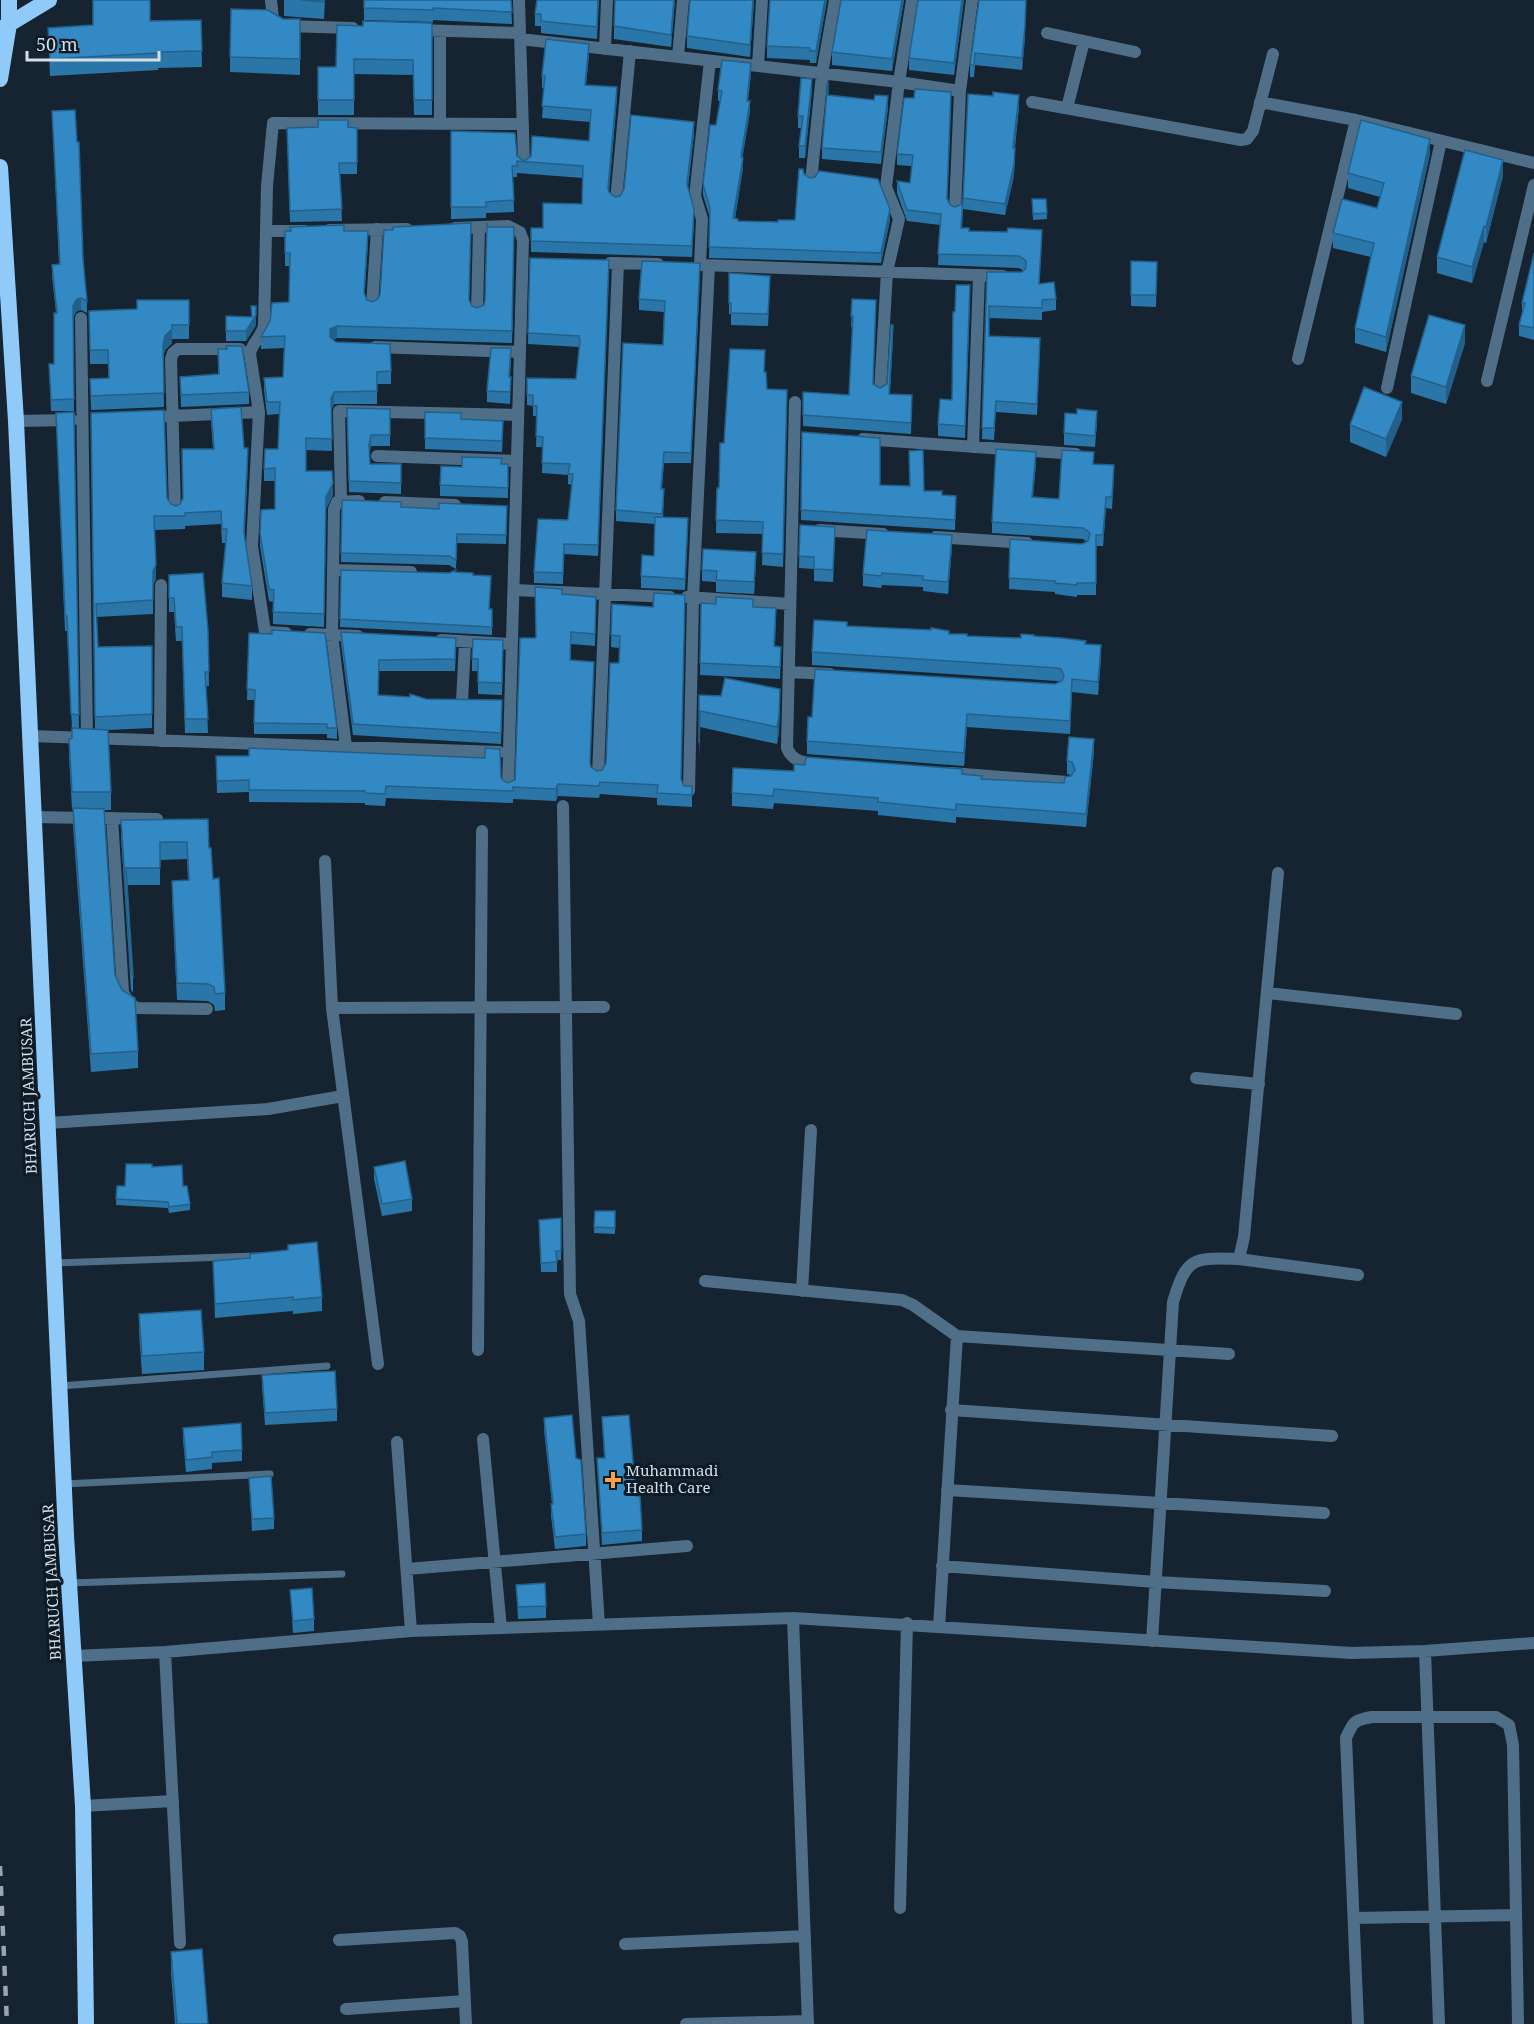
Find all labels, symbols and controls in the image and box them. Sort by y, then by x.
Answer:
scale bar [27,24,159,62]
text: 50 m [36,32,78,56]
street label: BHARUCH JAMBUSAR [15,1017,41,1175]
place label: Muhammadi Health Care [626,1460,719,1497]
marker: Muhammadi Health Care [604,1471,622,1489]
street label: BHARUCH JAMBUSAR [37,1503,65,1661]

